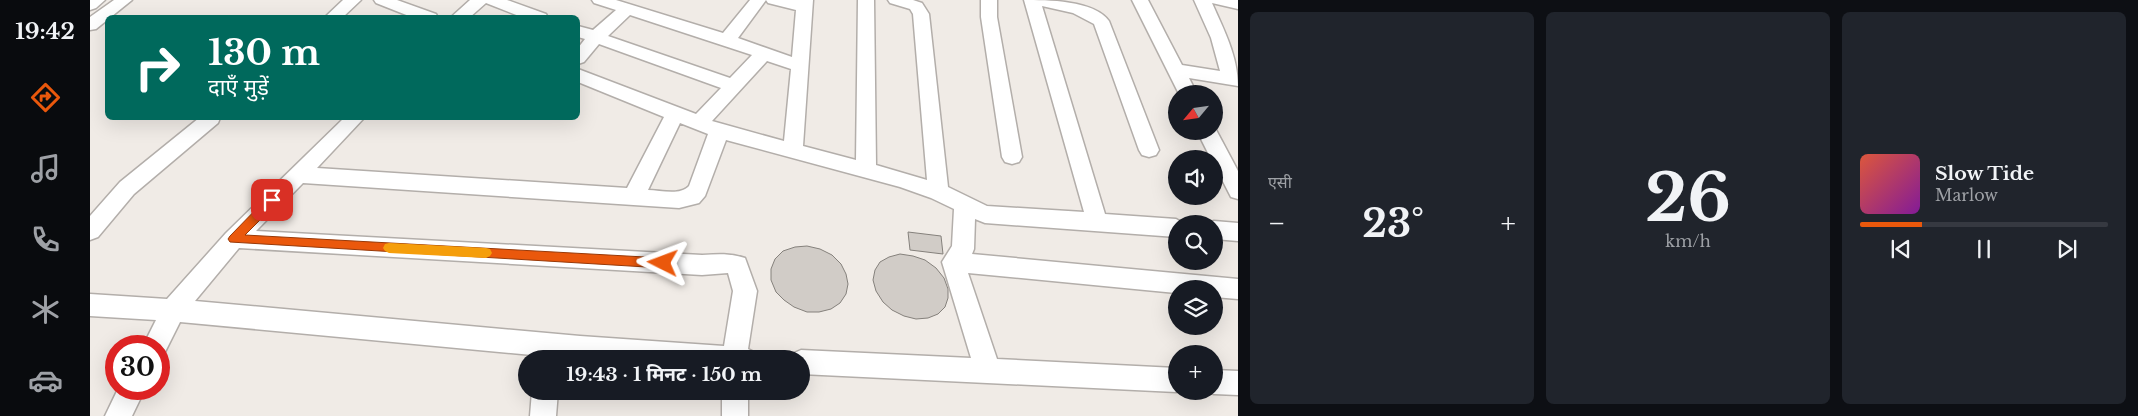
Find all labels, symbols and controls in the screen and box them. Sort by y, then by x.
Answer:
text: 19:42 [15,18,75,45]
text: 130 m [208,31,320,74]
icon: right [125,35,190,100]
text: दाएँ मुड़ें [208,74,269,101]
icon: directions [28,80,63,115]
north arrow [1168,85,1222,140]
map controls [1168,85,1223,400]
button: sound [1168,150,1223,205]
icon: music [28,151,63,186]
text: 26 [1645,158,1731,239]
text: Slow Tide [1935,162,2034,185]
text: एसी [1268,172,1292,192]
pin [251,179,293,221]
text: Marlow [1935,185,1998,205]
icon: arrive [258,186,286,214]
text: 23° [1362,200,1424,247]
text: − [1268,206,1286,241]
text: + [1501,206,1516,241]
button: search [1168,215,1223,270]
icon: phone [28,222,63,257]
text: km/h [1665,231,1711,251]
icon: previous [1887,235,1915,263]
icon: pause [1970,235,1998,263]
icon: next [2053,235,2081,263]
position arrow [636,236,688,288]
button: layers [1168,280,1223,335]
icon: climate [28,292,63,327]
speed limit sign: 30 [105,335,170,400]
button: + [1168,345,1223,400]
icon: car [28,363,63,398]
text: 19:43 · 1 मिनट · 150 m [566,363,762,386]

